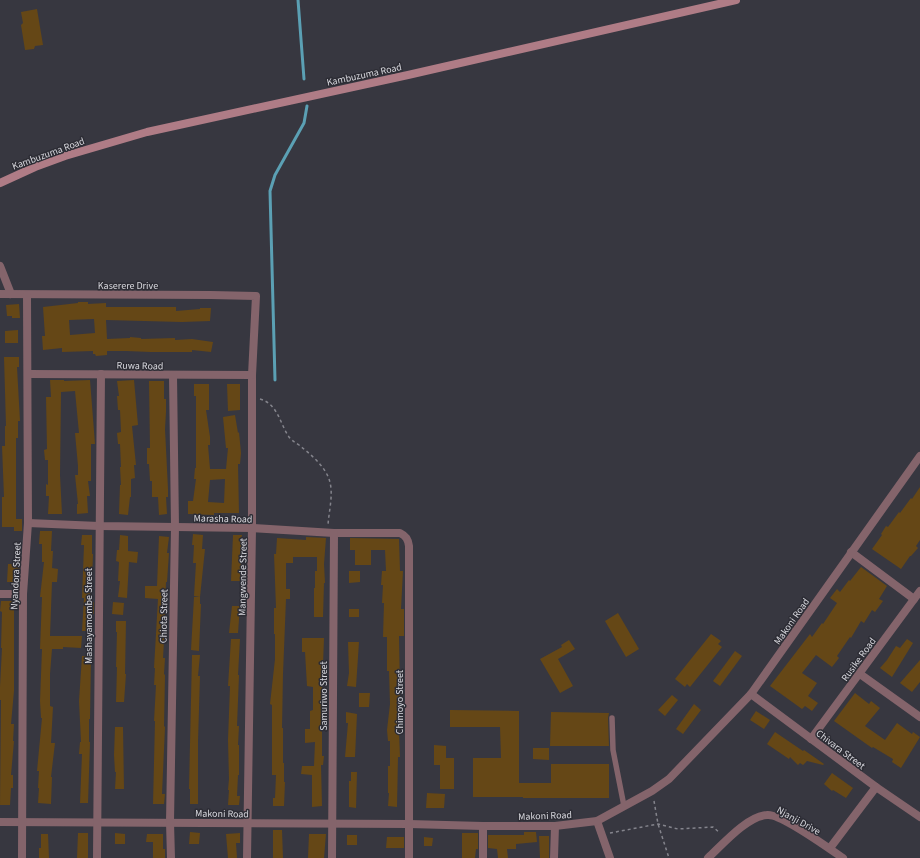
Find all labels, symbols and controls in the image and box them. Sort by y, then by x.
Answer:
street label: Kambuzuma Road [325,60,403,90]
street label: Kambuzuma Road [10,134,87,174]
street label: Kaserere Drive [98,279,158,293]
street label: Ruwa Road [116,359,163,373]
street label: Marasha Road [194,511,252,527]
street label: Mangwende Street [235,537,251,616]
street label: Nyandora Street [7,541,25,610]
street label: Mashayamombe Street [82,567,96,664]
street label: Chiota Street [157,588,171,643]
street label: Makoni Road [771,595,813,648]
street label: Rusike Road [838,635,879,684]
street label: Samuriwo Street [317,661,331,731]
street label: Chimoyo Street [393,669,407,734]
street label: Chivara Street [813,727,868,773]
street label: Njanji Drive [774,803,823,839]
street label: Makoni Road [195,807,249,821]
street label: Makoni Road [518,808,572,824]

